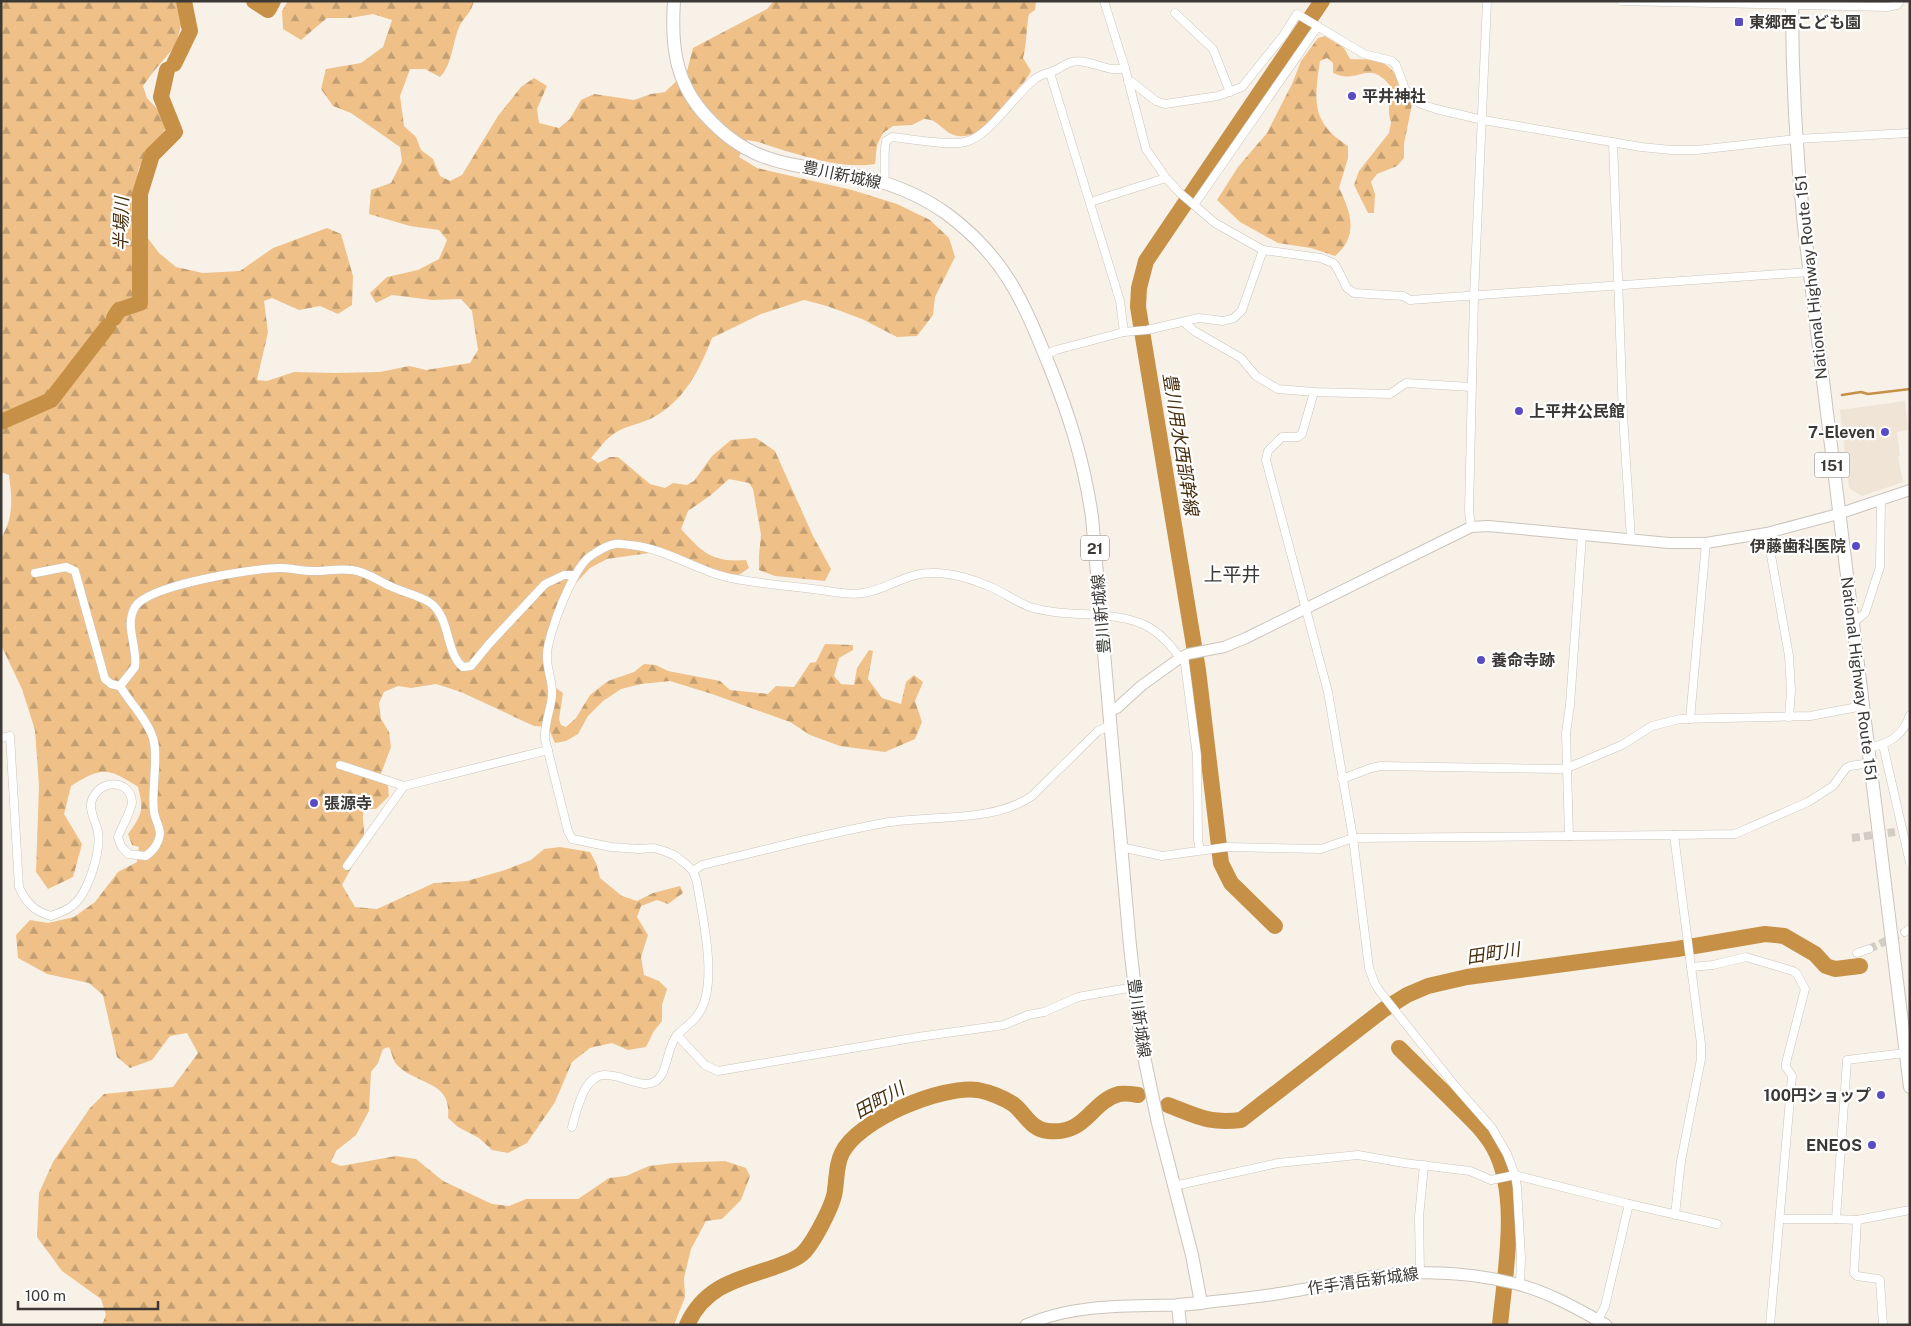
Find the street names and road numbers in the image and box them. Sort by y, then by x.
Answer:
street label: 豊川新城線 [801,157,883,193]
street label: National Highway Route 151 [1791,174,1831,380]
road number: 151 [1814,452,1850,478]
road number: 21 [1081,536,1109,560]
street label: 豊川新城線 [1088,573,1114,655]
street label: National Highway Route 151 [1837,576,1881,782]
street label: 豊川新城線 [1124,977,1154,1059]
street label: 作手清岳新城線 [1306,1264,1420,1298]

